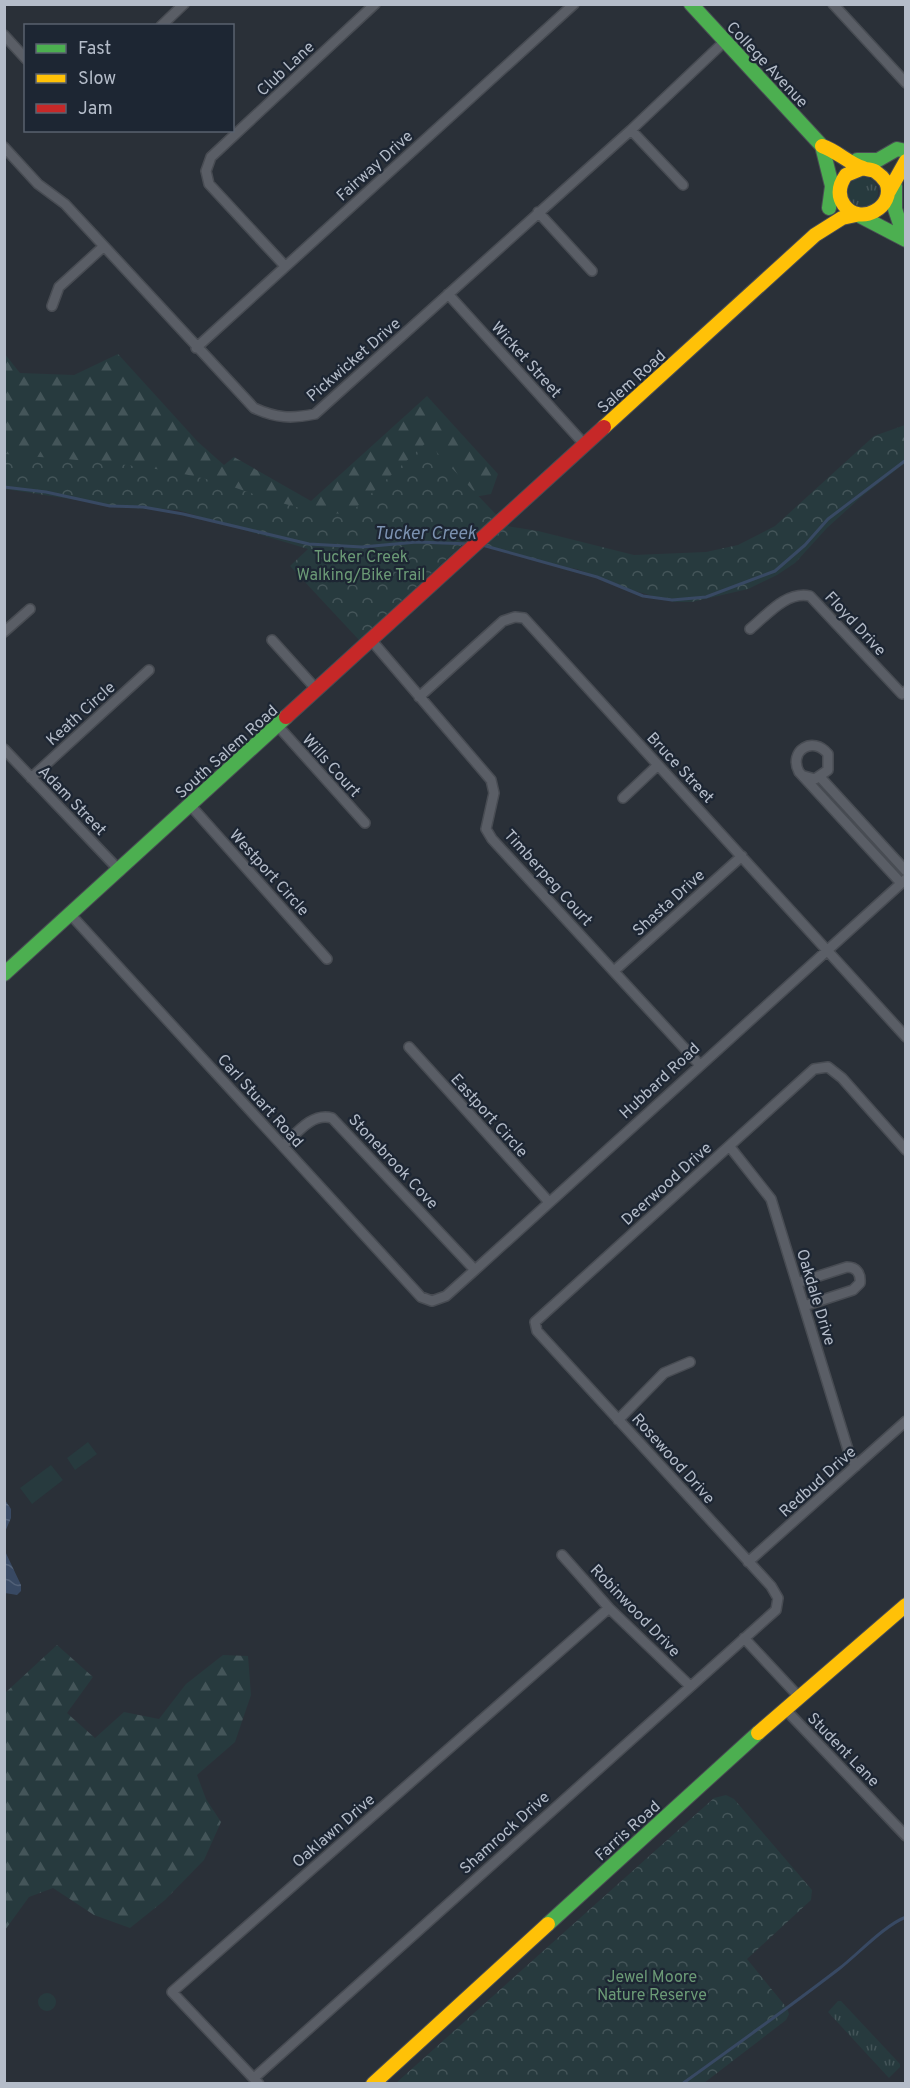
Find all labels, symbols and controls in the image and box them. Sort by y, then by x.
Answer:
street label: College Avenue [721,18,812,113]
legend [24,24,234,132]
text: Fast [78,38,111,61]
street label: Club Lane [253,38,319,101]
text: Slow [78,68,116,91]
text: Jam [78,98,113,121]
street label: Fairway Drive [333,127,418,206]
street label: Pickwicket Drive [303,314,405,407]
street label: Wicket Street [486,318,565,403]
street label: Salem Road [594,347,671,418]
water label: Tucker Creek [374,523,477,546]
park label: Tucker Creek Walking/Bike Trail [296,548,426,586]
street label: Floyd Drive [820,588,889,661]
street label: Keath Circle [43,678,120,751]
street label: South Salem Road [172,701,283,804]
street label: Bruce Street [642,729,718,808]
street label: Wills Court [297,731,364,802]
street label: Adam Street [33,762,110,841]
street label: Westport Circle [224,826,313,921]
street label: Timberpeg Court [499,826,596,931]
street label: Shasta Drive [629,866,710,941]
street label: Hubbard Road [616,1039,705,1124]
street label: Carl Stuart Road [212,1050,307,1152]
street label: Eastport Circle [446,1070,531,1162]
street label: Stonebrook Cove [343,1111,442,1214]
street label: Deerwood Drive [618,1139,717,1230]
street label: Oakdale Drive [791,1247,839,1348]
street label: Rosewood Drive [627,1410,718,1509]
street label: Redbud Drive [776,1443,861,1522]
street label: Robinwood Drive [585,1561,684,1662]
street label: Student Lane [802,1709,883,1792]
street label: Shamrock Drive [456,1788,554,1879]
street label: Oaklawn Drive [289,1790,380,1873]
street label: Farris Road [592,1797,665,1866]
park label: Jewel Moore Nature Reserve [597,1968,707,2006]

